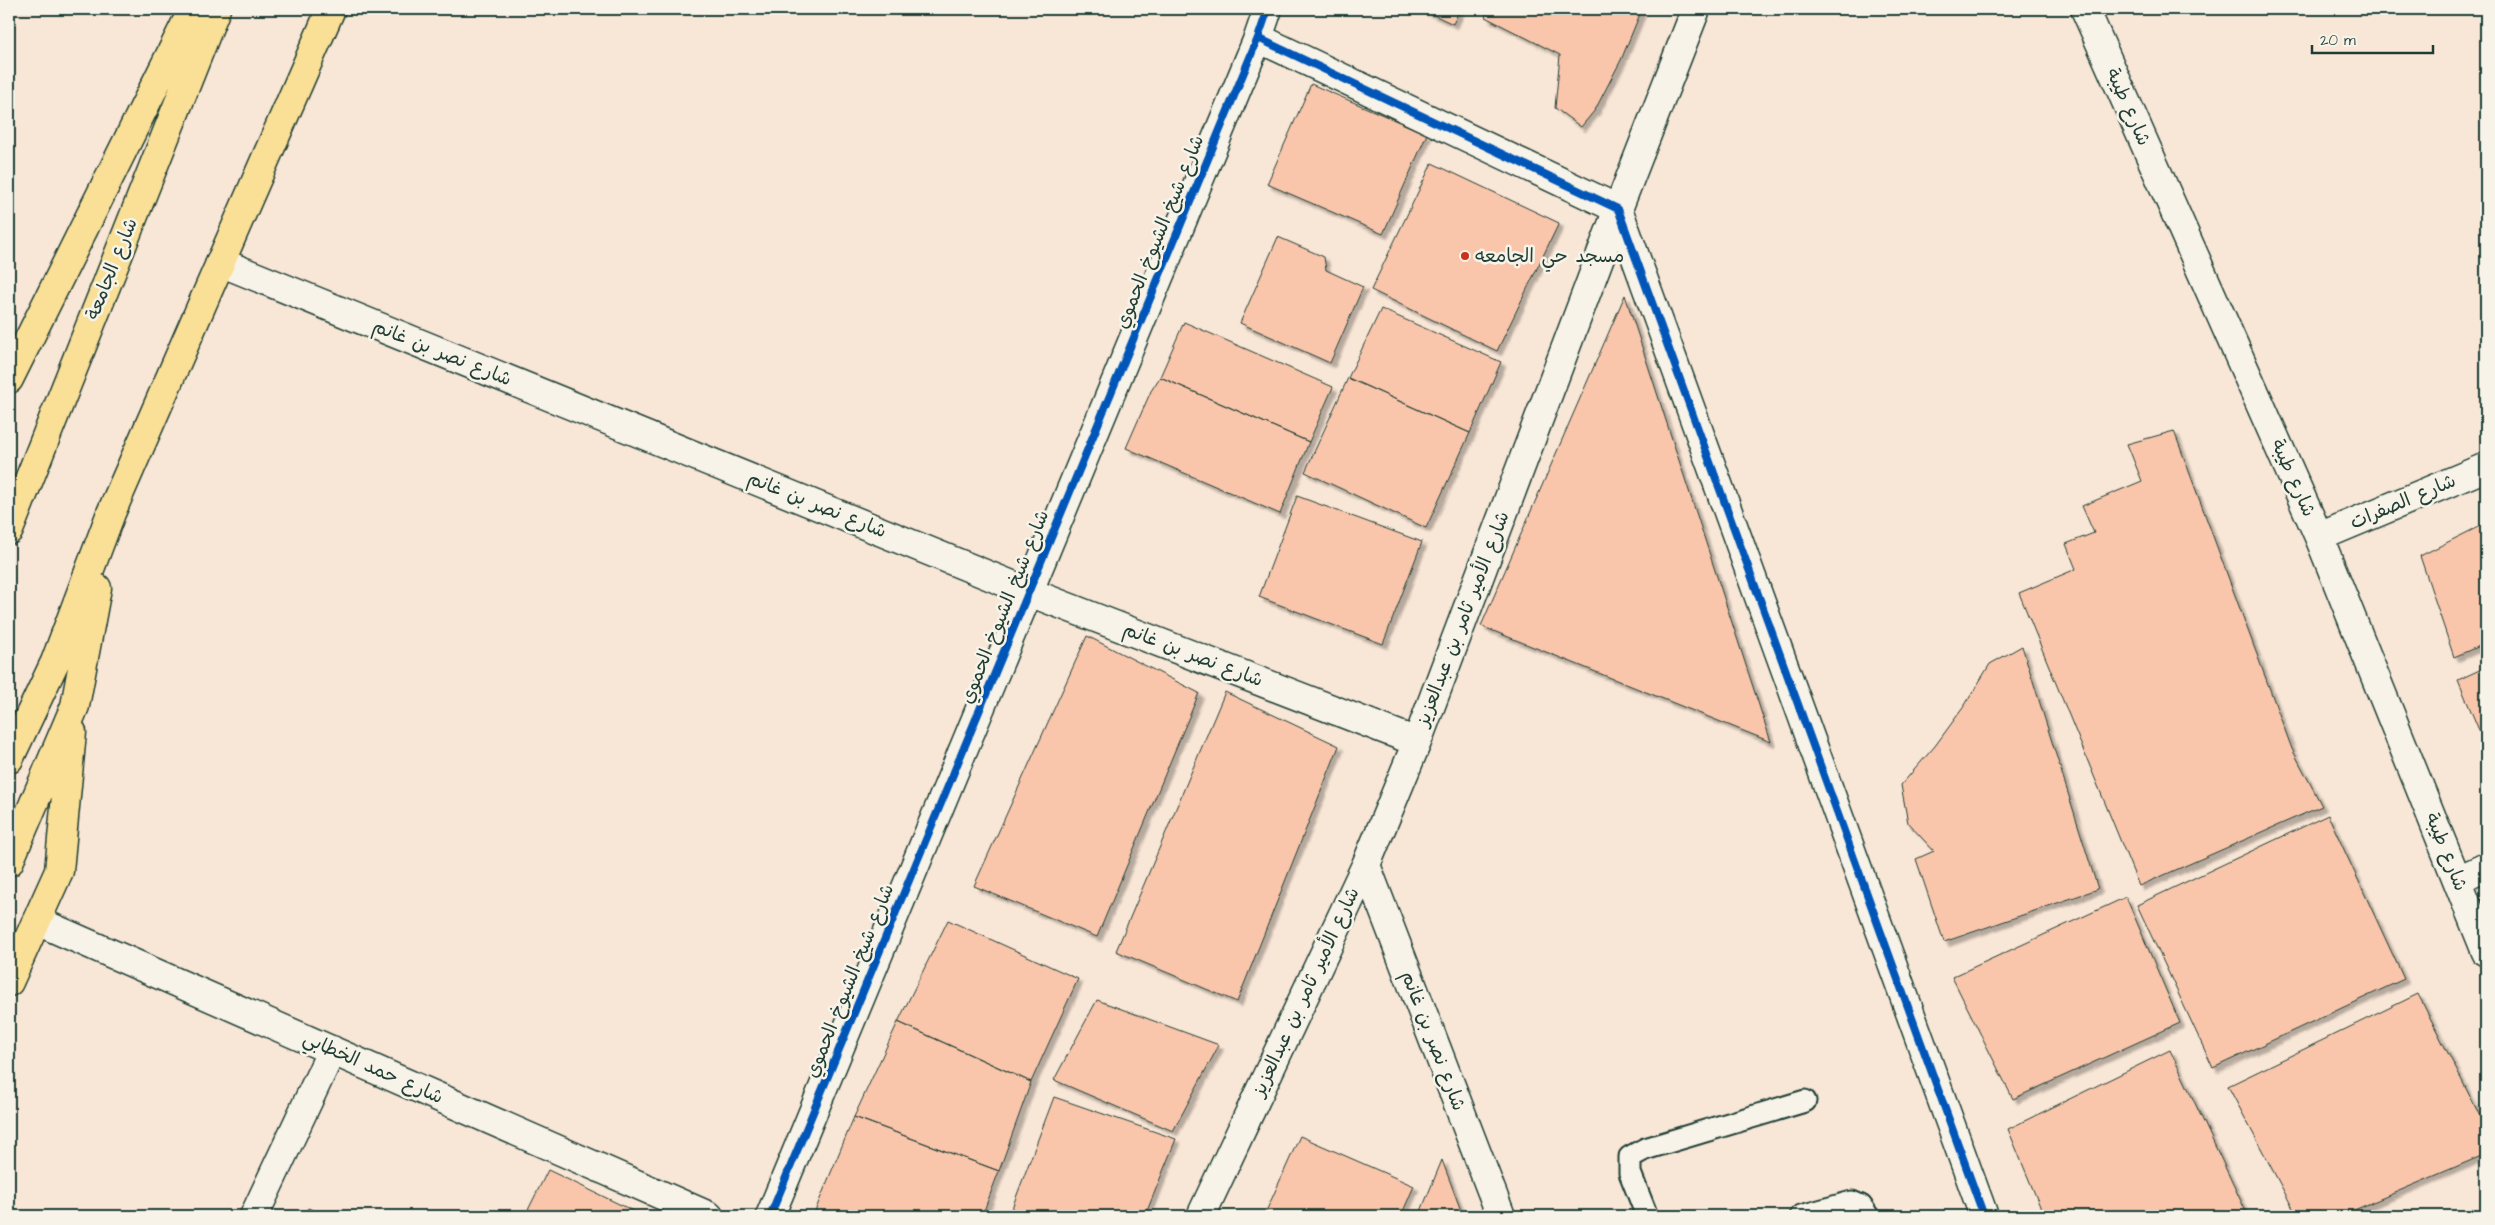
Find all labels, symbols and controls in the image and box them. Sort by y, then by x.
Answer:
scale bar [2312,22,2434,54]
text: 20 m [2320,30,2356,51]
street label: شارع طيبة [2099,64,2157,150]
street label: شارع شيخ الشيوخ الحموي [1109,131,1211,333]
street label: شارع الجامعة [79,214,145,324]
place label: مسجد حي الجامعه [1475,243,1624,272]
marker: مسجد حي الجامعه [1459,250,1471,262]
street label: شارع نصر بن غانم [368,313,516,393]
street label: شارع طيبة [2264,435,2322,521]
street label: شارع نصر بن غانم [743,465,891,545]
street label: شارع الصفرات [2346,468,2460,536]
street label: شارع شيخ الشيوخ الحموي [954,506,1056,708]
street label: شارع الأمير ثامر بن عبدالعزيز [1409,508,1517,732]
street label: شارع نصر بن غانم [1119,616,1267,694]
street label: شارع طيبة [2418,809,2474,895]
street label: شارع شيخ الشيوخ الحموي [799,880,901,1082]
street label: شارع الأمير ثامر بن عبدالعزيز [1245,883,1366,1103]
street label: شارع نصر بن غانم [1394,967,1472,1115]
street label: شارع حمد الخطابي [298,1025,447,1113]

